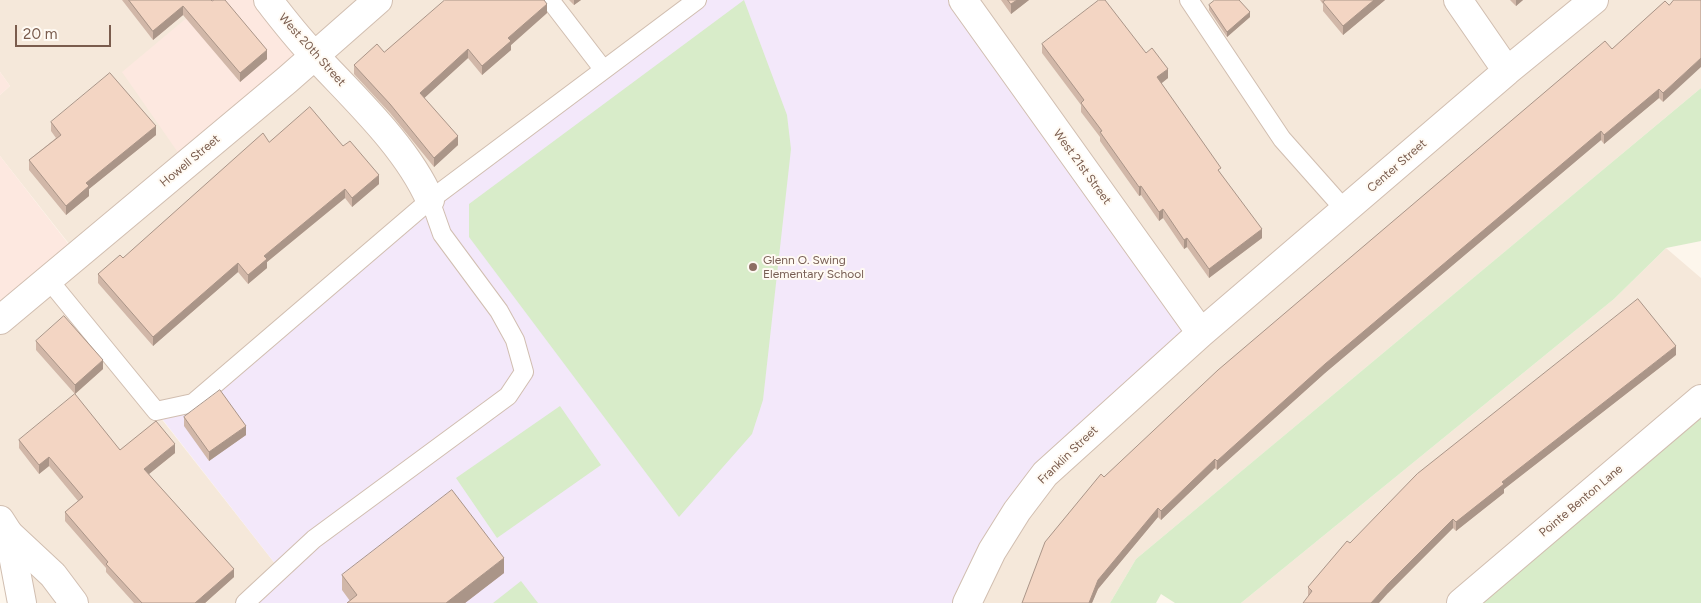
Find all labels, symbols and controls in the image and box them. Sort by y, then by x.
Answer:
street label: West 20th Street [276,11,348,89]
scale bar [18,15,114,47]
text: 20 m [23,25,57,43]
street label: West 21st Street [1050,127,1114,207]
street label: Howell Street [157,132,223,190]
street label: Center Street [1365,136,1429,196]
place label: Glenn O. Swing Elementary School [763,253,864,281]
marker: Glenn O. Swing Elementary School [747,261,759,273]
street label: Franklin Street [1035,423,1101,487]
street label: Pointe Benton Lane [1536,462,1626,540]

